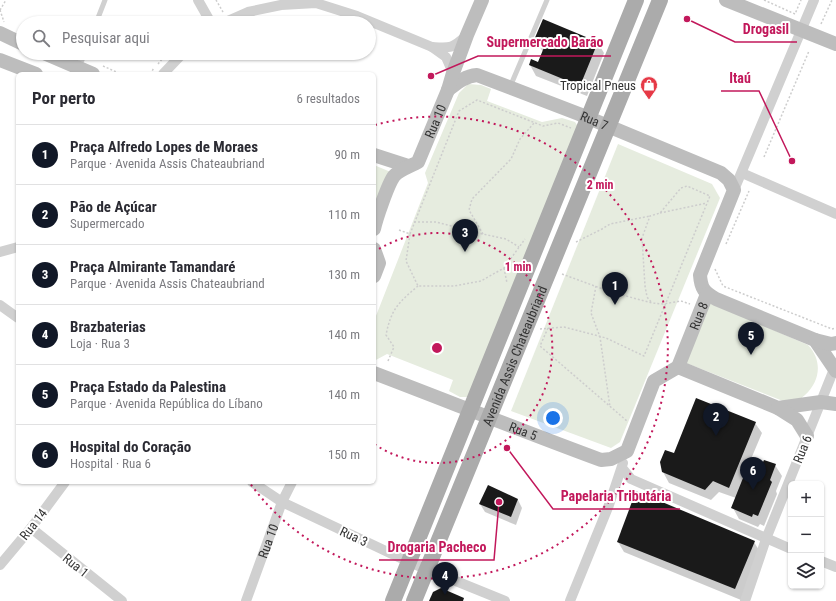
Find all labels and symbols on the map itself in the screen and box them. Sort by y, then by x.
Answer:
callout: Drogasil [735,16,797,42]
text: Drogasil [743,21,789,37]
callout: Supermercado Barão [478,30,611,56]
text: Supermercado Barão [487,34,603,50]
callout: Itaú [721,65,759,91]
text: Itaú [729,70,751,86]
shop icon: Tropical Pneus [639,75,659,100]
place label: Tropical Pneus [560,78,636,93]
street label: Rua 10 [422,102,449,140]
street label: Rua 7 [578,108,610,133]
text: 2 min [587,178,613,192]
pin: 3 [452,219,478,252]
text: 1 min [505,260,531,274]
pin: 1 [602,272,628,305]
street label: Avenida Assis Chateaubriand [480,284,550,428]
street label: Rua 8 [687,300,711,332]
pin: 5 [738,322,764,355]
centre of rings [430,341,444,355]
pin: 2 [703,403,729,436]
your location [543,408,563,428]
street label: Rua 5 [507,419,539,443]
street label: Rua 6 [790,433,815,465]
pin: 6 [740,457,766,490]
callout: Papelaria Tributária [553,483,680,509]
text: Papelaria Tributária [561,488,672,504]
street label: Rua 14 [17,505,51,543]
street label: Rua 10 [255,522,281,560]
street label: Rua 3 [338,524,370,549]
callout: Drogaria Pacheco [379,534,494,560]
text: Drogaria Pacheco [388,539,486,555]
street label: Rua 1 [60,550,92,580]
pin: 4 [432,562,458,595]

